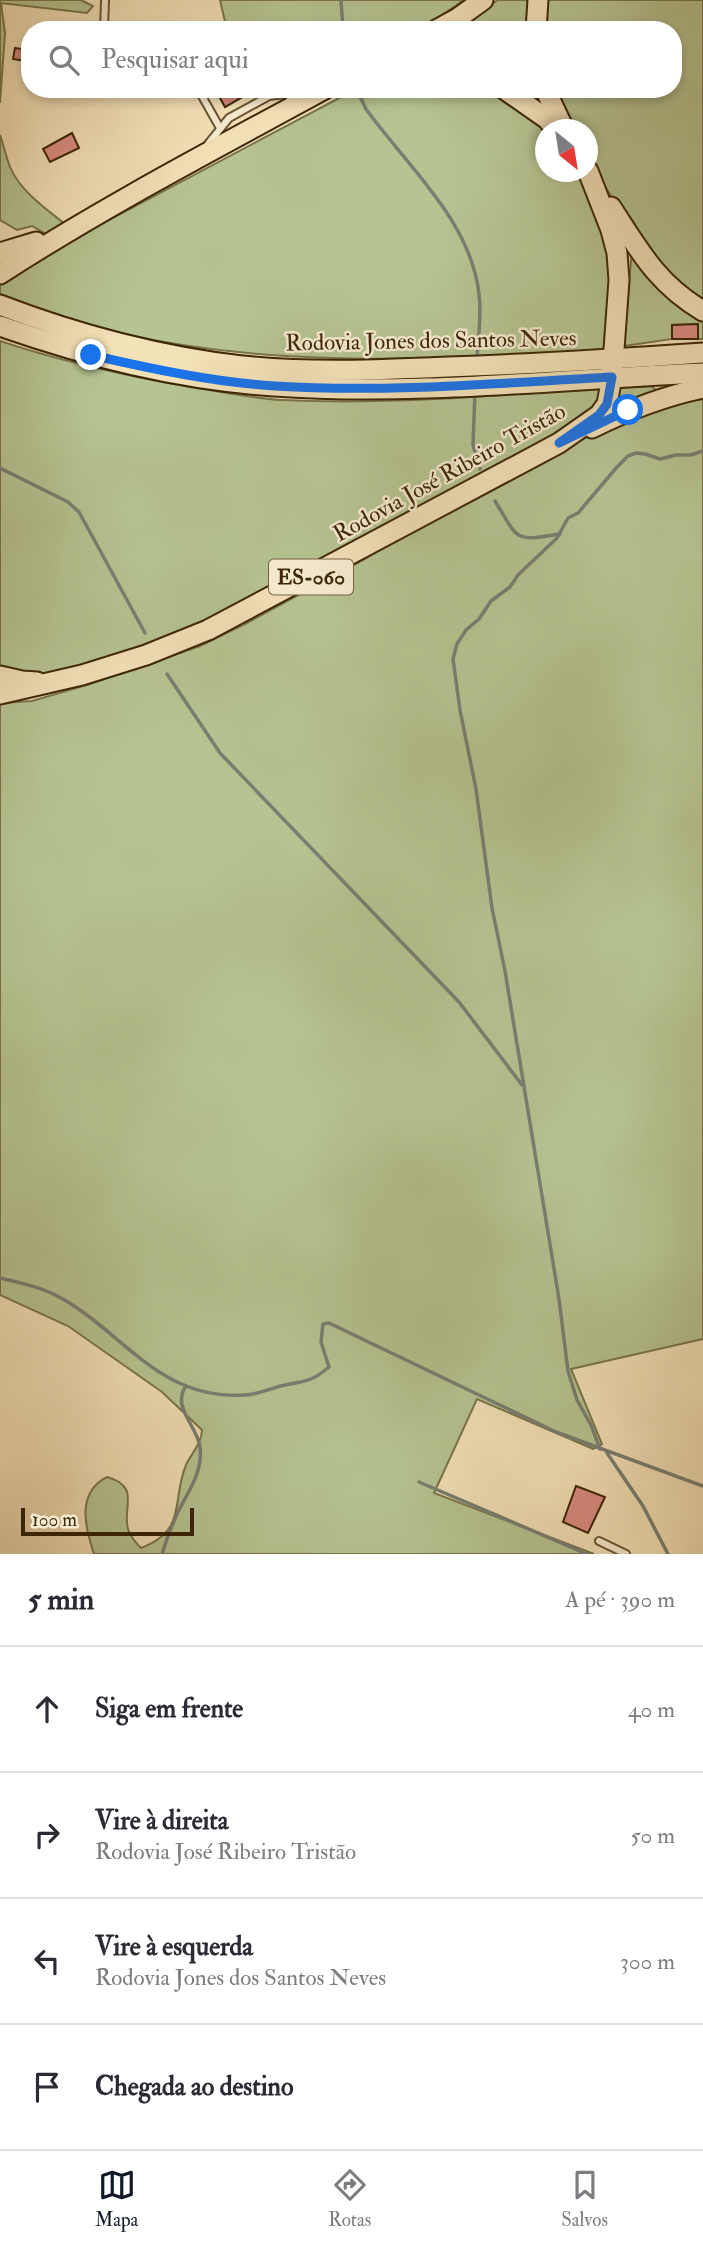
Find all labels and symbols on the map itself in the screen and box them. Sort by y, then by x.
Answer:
north arrow [535,119,598,182]
street label: Rodovia Jones dos Santos Neves [285,323,577,358]
route end [75,339,106,370]
route start [612,394,643,425]
street label: Rodovia José Ribeiro Tristão [328,396,570,548]
road number: ES-060 [269,560,353,594]
scale bar [21,1505,194,1537]

